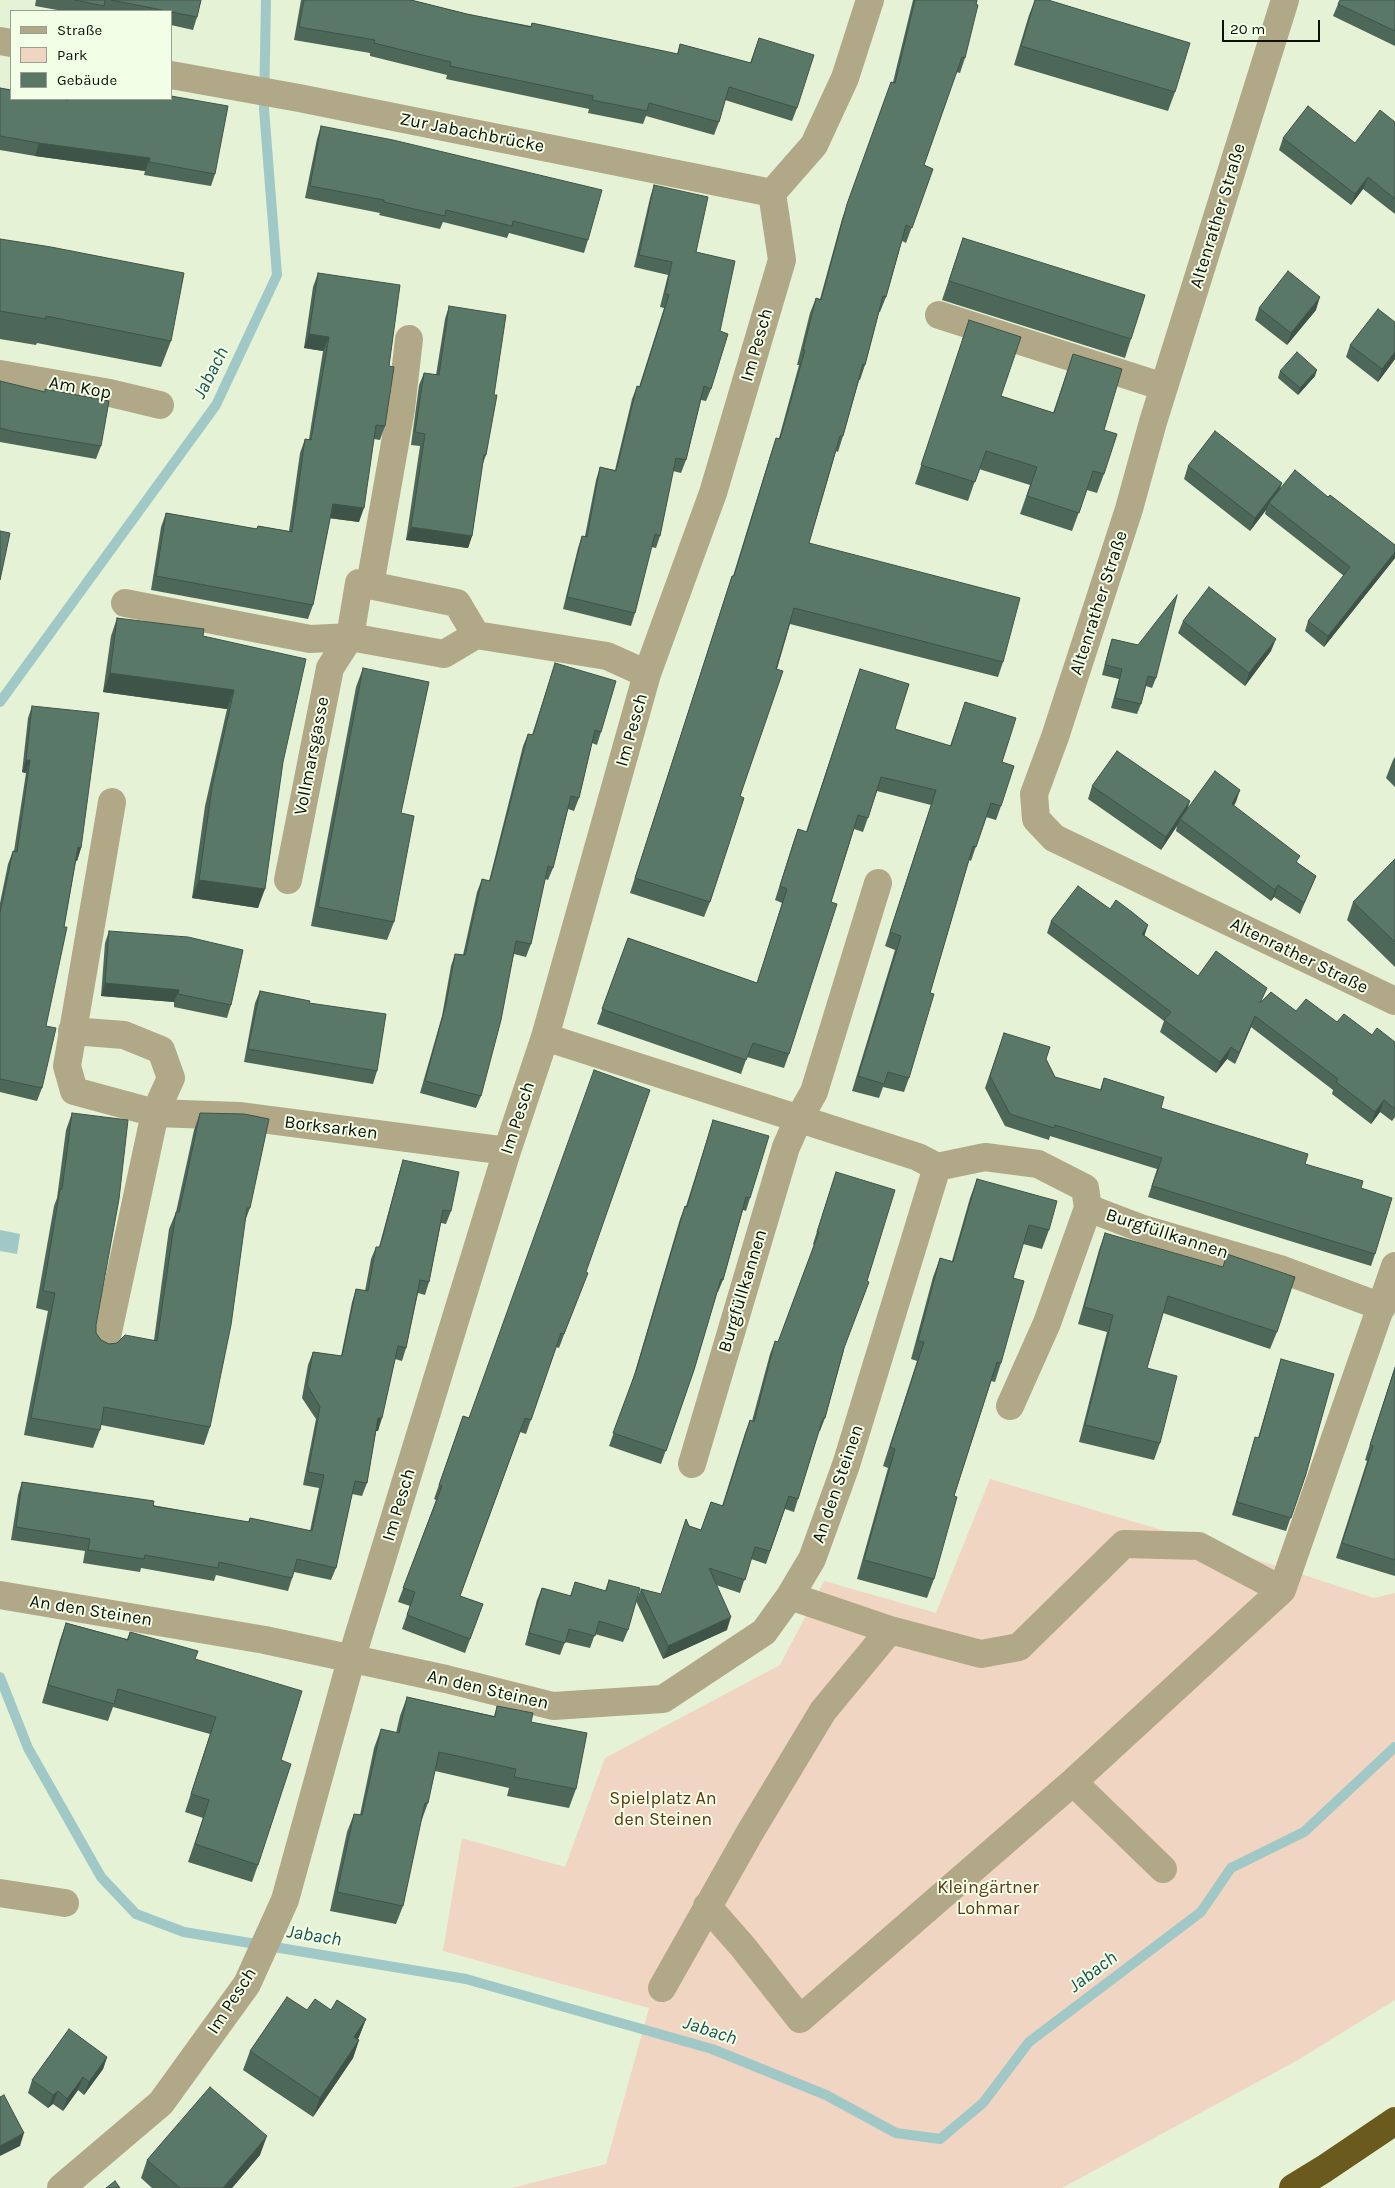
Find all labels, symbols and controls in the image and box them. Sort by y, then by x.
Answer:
legend [10,10,172,100]
scale bar [1225,10,1322,42]
text: 20 m [1230,20,1265,38]
text: Straße [57,21,102,39]
text: Park [57,46,87,64]
text: Gebäude [57,71,117,89]
street label: Zur Jabachbrücke [398,108,546,158]
street label: Altenrather Straße [1186,141,1250,291]
street label: Im Pesch [736,306,778,384]
water label: Jabach [188,343,234,403]
street label: Am Kop [47,372,113,404]
street label: Altenrather Straße [1065,528,1133,678]
street label: Im Pesch [611,691,653,769]
street label: Vollmarsgasse [290,695,334,817]
street label: Altenrather Straße [1227,913,1371,999]
street label: Im Pesch [496,1079,540,1157]
street label: Borksarken [283,1112,379,1144]
street label: Burgfüllkannen [1103,1204,1231,1264]
street label: Burgfüllkannen [714,1227,772,1355]
street label: An den Steinen [808,1422,868,1546]
street label: Im Pesch [378,1466,420,1544]
street label: An den Steinen [28,1591,154,1631]
street label: An den Steinen [425,1666,551,1714]
park label: Spielplatz An den Steinen [609,1788,717,1830]
park label: Kleingärtner Lohmar [937,1877,1039,1920]
water label: Jabach [285,1920,343,1952]
water label: Jabach [1064,1946,1122,1998]
street label: Im Pesch [203,1964,261,2038]
water label: Jabach [680,2012,740,2050]

